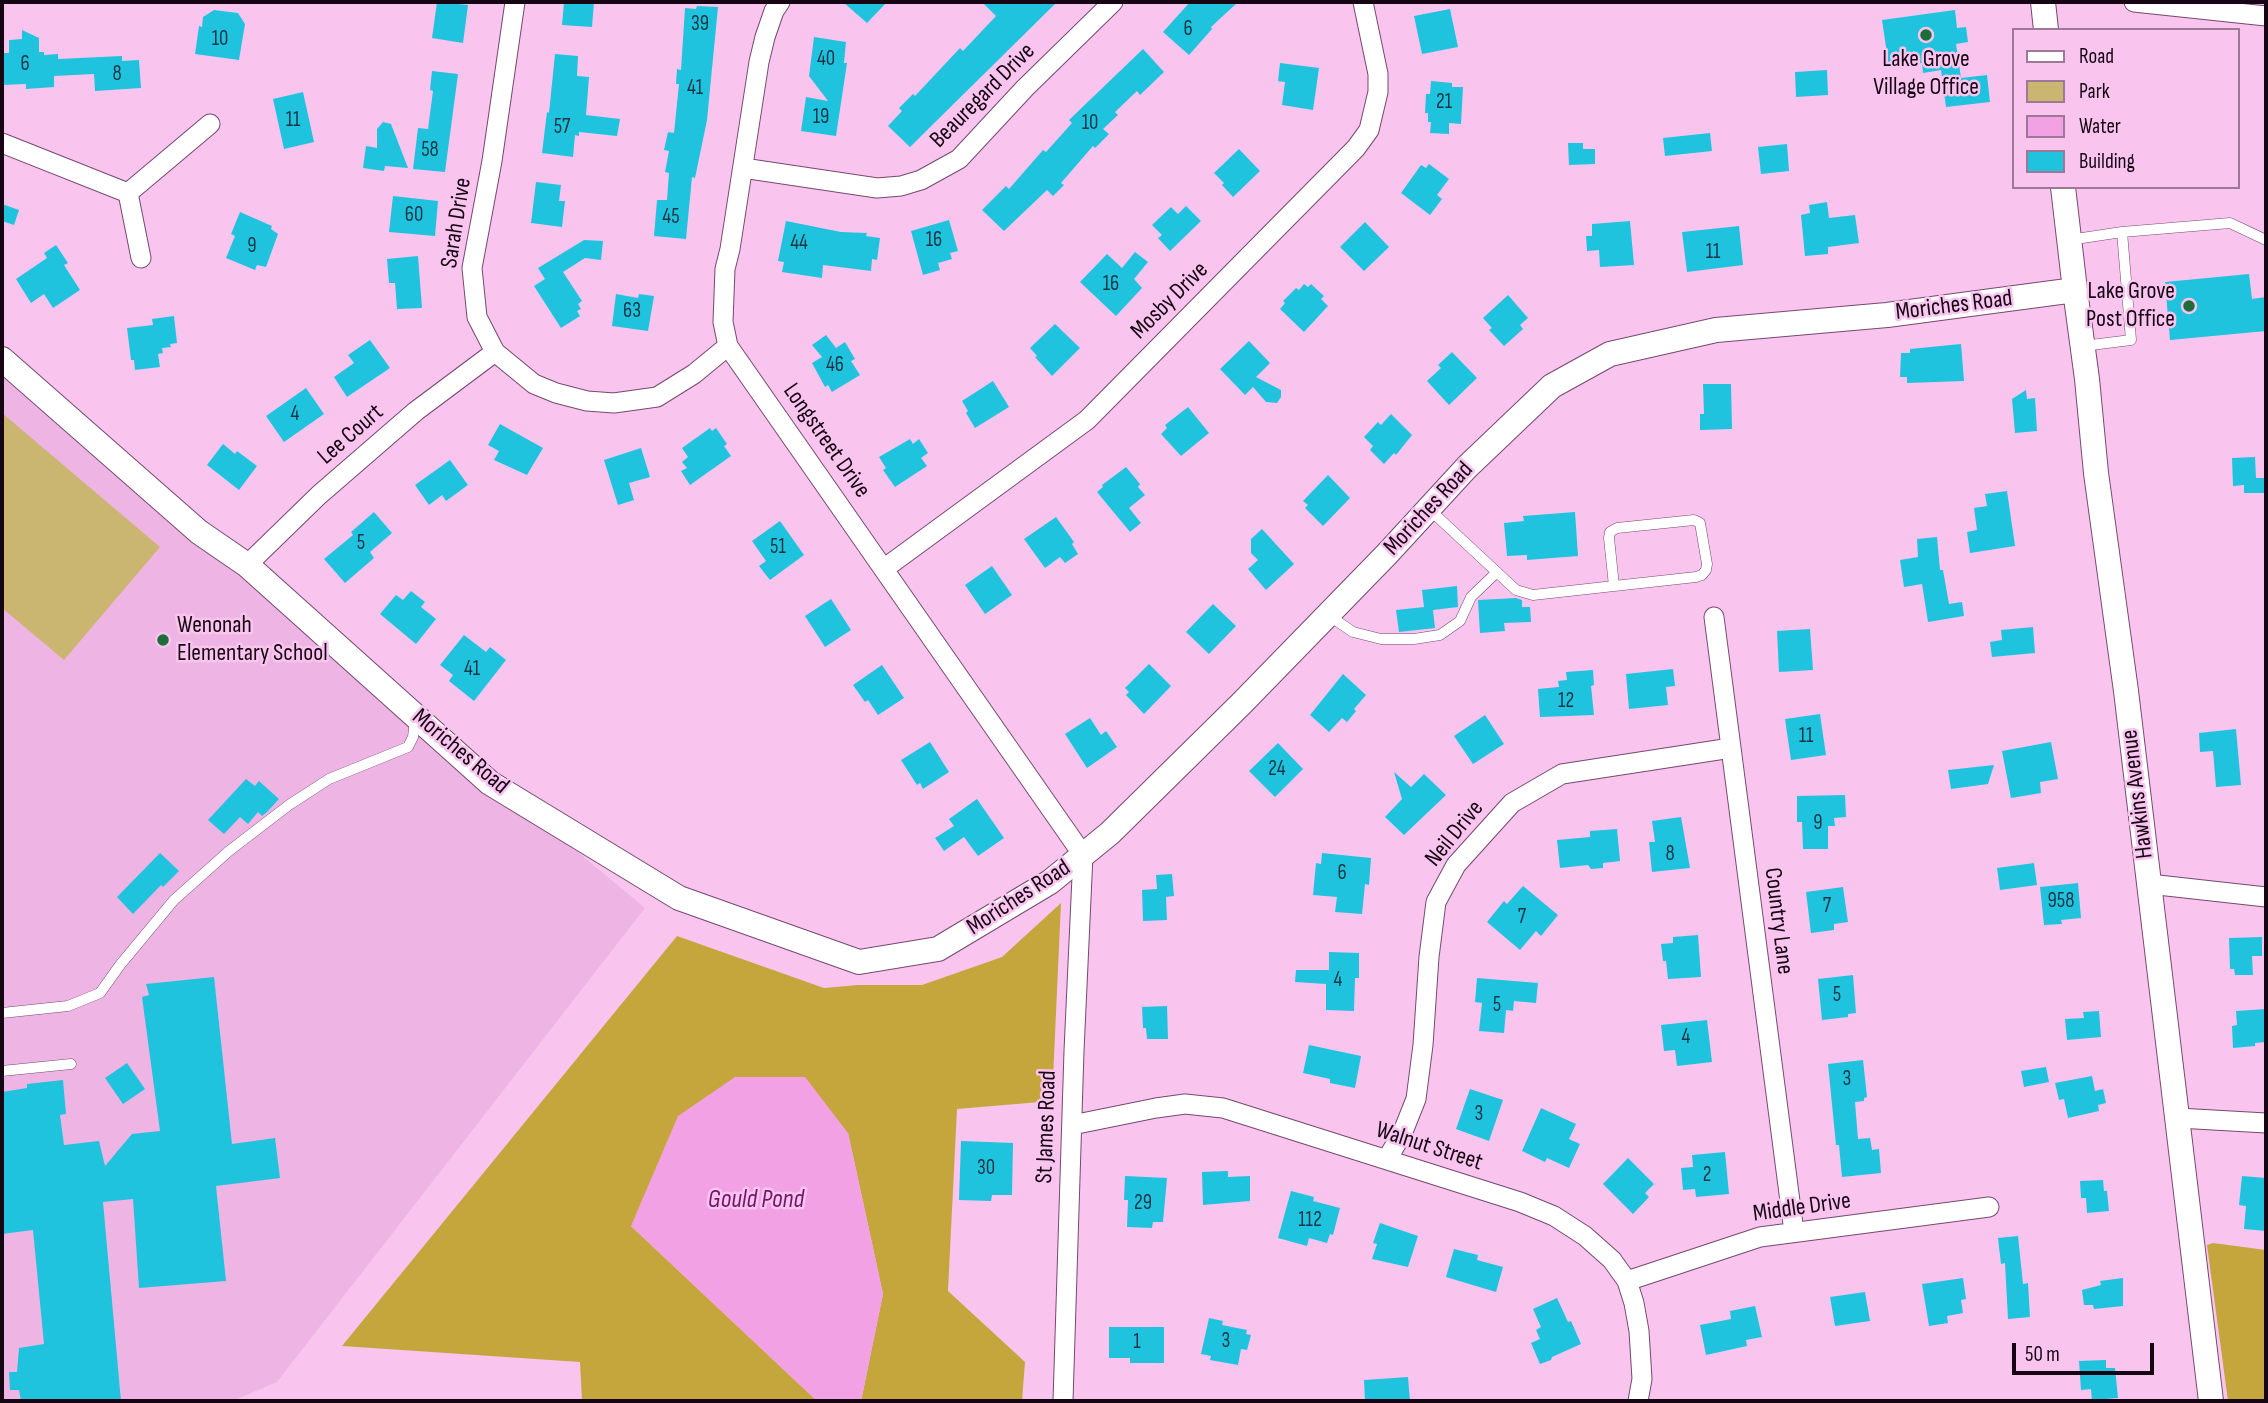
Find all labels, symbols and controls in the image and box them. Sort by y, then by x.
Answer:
house number: 39 [691,12,709,38]
house number: 6 [1183,17,1193,43]
house number: 10 [212,27,228,53]
marker: Lake Grove Village Office [1918,27,1934,43]
legend [2012,28,2240,189]
street label: Beauregard Drive [925,38,1041,154]
text: Road [2079,44,2114,69]
place label: Lake Grove Village Office [1873,46,1979,102]
house number: 40 [817,47,835,73]
house number: 6 [20,52,30,78]
house number: 8 [112,62,122,88]
house number: 41 [687,76,703,102]
text: Park [2079,79,2110,104]
house number: 21 [1436,90,1452,116]
house number: 19 [813,105,829,131]
house number: 11 [286,108,300,134]
house number: 10 [1082,111,1098,137]
text: Water [2079,114,2121,139]
house number: 57 [554,115,570,141]
house number: 58 [421,138,439,164]
text: Building [2079,149,2135,174]
street label: Sarah Drive [436,176,478,270]
house number: 60 [405,203,423,229]
house number: 45 [662,205,680,231]
house number: 16 [926,228,942,254]
house number: 44 [790,231,808,257]
house number: 9 [247,234,257,260]
house number: 11 [1706,240,1720,266]
street label: Mosby Drive [1125,256,1215,346]
house number: 16 [1103,272,1119,298]
place label: Lake Grove Post Office [2086,278,2175,334]
street label: Moriches Road [1894,285,2014,327]
marker: Lake Grove Post Office [2181,298,2197,314]
house number: 63 [623,299,641,325]
house number: 46 [826,353,844,379]
street label: Longstreet Drive [776,378,876,504]
street label: Lee Court [312,399,390,471]
house number: 4 [291,402,299,428]
street label: Moriches Road [1378,456,1480,562]
house number: 5 [357,531,365,557]
house number: 51 [770,535,786,561]
place label: Wenonah Elementary School [177,612,328,668]
marker: Wenonah Elementary School [155,632,171,648]
house number: 41 [464,657,480,683]
house number: 12 [1558,689,1574,715]
street label: Moriches Road [406,703,514,801]
house number: 11 [1799,724,1813,750]
street label: Hawkins Avenue [2116,728,2160,860]
house number: 24 [1268,757,1286,783]
street label: Neil Drive [1420,795,1490,873]
house number: 9 [1813,811,1823,837]
house number: 8 [1665,842,1675,868]
street label: Moriches Road [962,854,1076,942]
house number: 6 [1337,861,1347,887]
street label: Country Lane [1757,866,1799,976]
house number: 958 [2048,889,2074,915]
house number: 7 [1823,894,1831,920]
house number: 7 [1518,905,1526,931]
house number: 4 [1334,968,1342,994]
house number: 5 [1833,983,1841,1009]
house number: 5 [1493,993,1501,1019]
house number: 4 [1682,1025,1690,1051]
house number: 3 [1843,1067,1851,1093]
street label: St James Road [1031,1070,1063,1184]
house number: 3 [1475,1102,1483,1128]
street label: Walnut Street [1372,1116,1486,1178]
house number: 30 [977,1156,995,1182]
house number: 2 [1703,1163,1711,1189]
water label: Gould Pond [708,1184,804,1216]
street label: Middle Drive [1751,1187,1853,1229]
house number: 29 [1134,1191,1152,1217]
house number: 112 [1298,1208,1322,1234]
house number: 3 [1222,1329,1230,1355]
house number: 1 [1133,1330,1141,1356]
scale bar [2016,1330,2158,1374]
text: 50 m [2025,1342,2060,1367]

